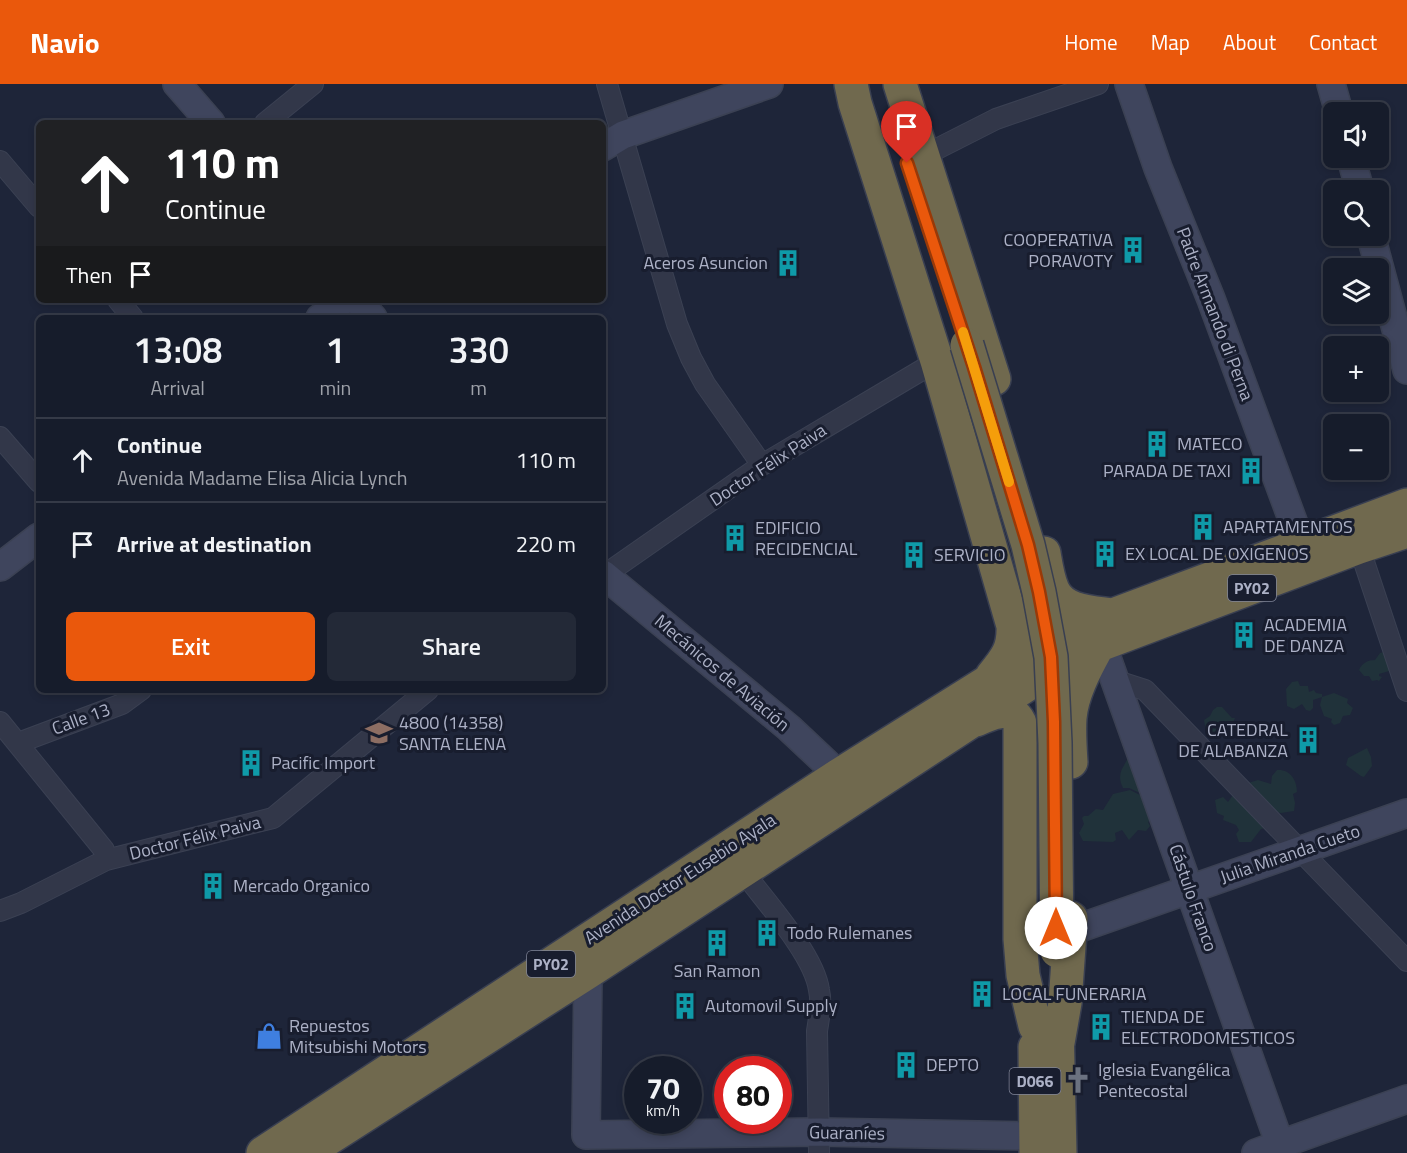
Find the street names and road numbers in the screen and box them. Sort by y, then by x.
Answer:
street label: Padre Armando di Perna [1170,223,1261,405]
street label: Doctor Félix Paiva [704,417,831,513]
road number: PY02 [1228,575,1276,601]
street label: Mecánicos de Aviación [649,608,796,738]
street label: Calle 13 [48,696,114,742]
street label: Avenida Doctor Eusebio Ayala [578,806,781,951]
street label: Doctor Félix Paiva [126,808,263,867]
street label: Julia Miranda Cueto [1216,817,1363,890]
street label: Cástulo Franco [1162,841,1224,955]
road number: PY02 [527,951,575,977]
road number: D066 [1010,1068,1060,1094]
street label: Guaraníes [809,1118,885,1147]

